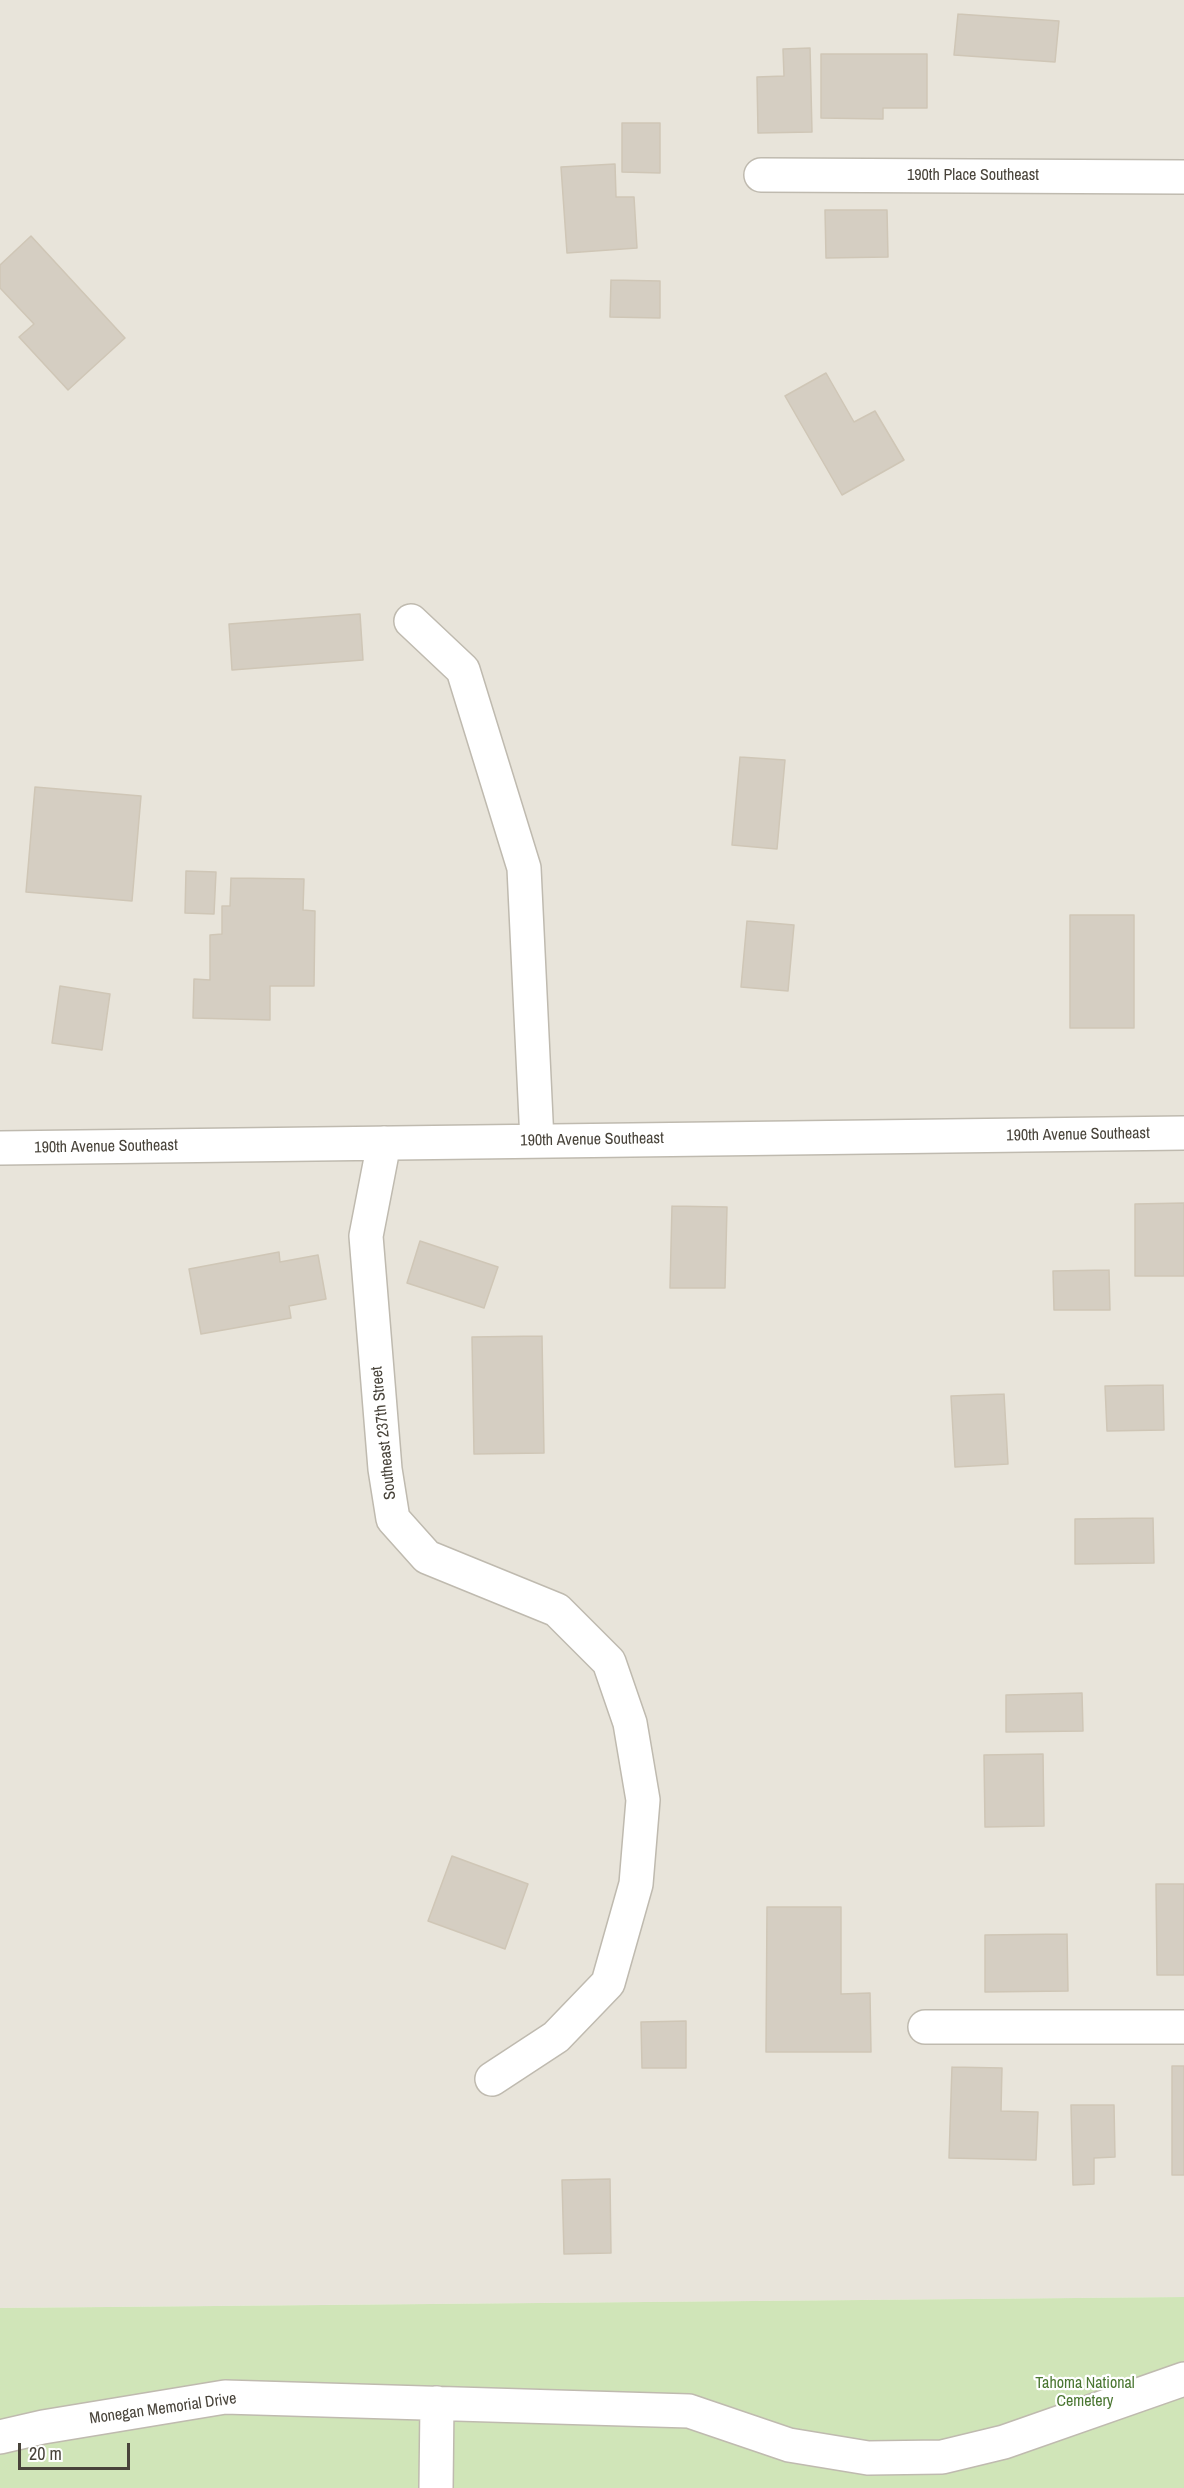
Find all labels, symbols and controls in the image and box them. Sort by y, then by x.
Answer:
street label: 190th Place Southeast [907,166,1039,186]
street label: 190th Avenue Southeast [1006,1124,1150,1146]
street label: 190th Avenue Southeast [520,1129,664,1151]
street label: 190th Avenue Southeast [34,1136,178,1158]
street label: Southeast 237th Street [367,1365,401,1501]
park label: Tahoma National Cemetery [1035,2374,1135,2412]
street label: Monegan Memorial Drive [88,2389,238,2429]
scale bar [21,2431,134,2469]
text: 20 m [29,2441,62,2466]

